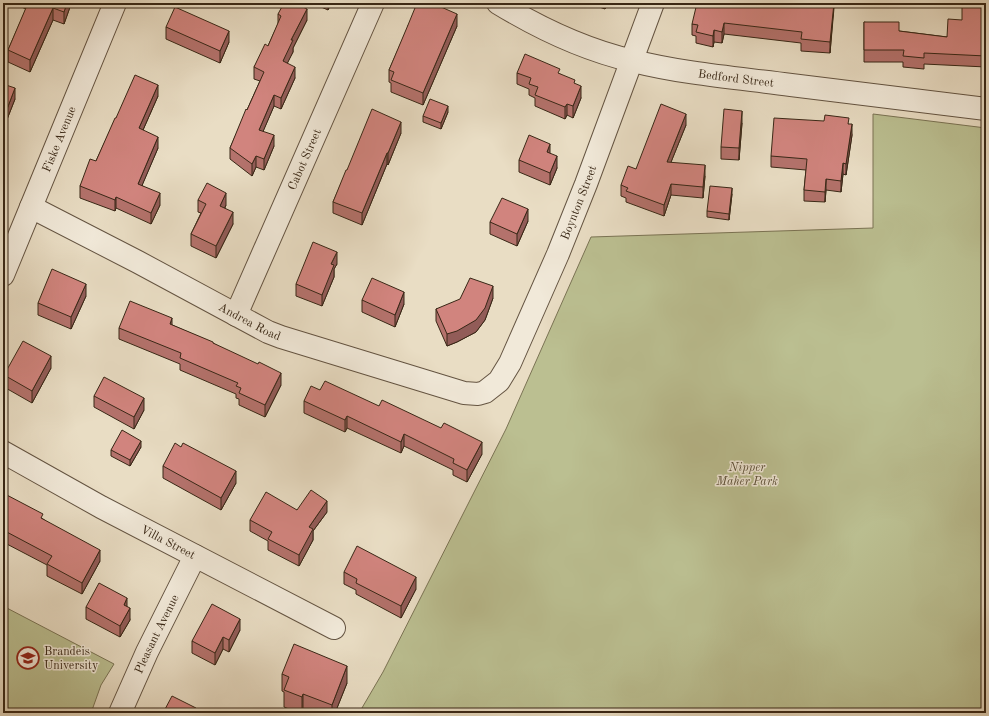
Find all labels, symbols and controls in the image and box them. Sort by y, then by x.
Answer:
street label: Bedford Street [697,68,774,90]
street label: Fiske Avenue [41,104,79,174]
street label: Cabot Street [287,127,324,192]
street label: Boynton Street [559,164,599,242]
street label: Andrea Road [216,301,282,343]
park label: Nipper Maher Park [715,462,778,488]
street label: Villa Street [138,524,197,562]
street label: Pleasant Avenue [133,593,182,676]
school or university icon: Brandeis University [15,645,41,671]
place label: Brandeis University [44,646,99,672]

